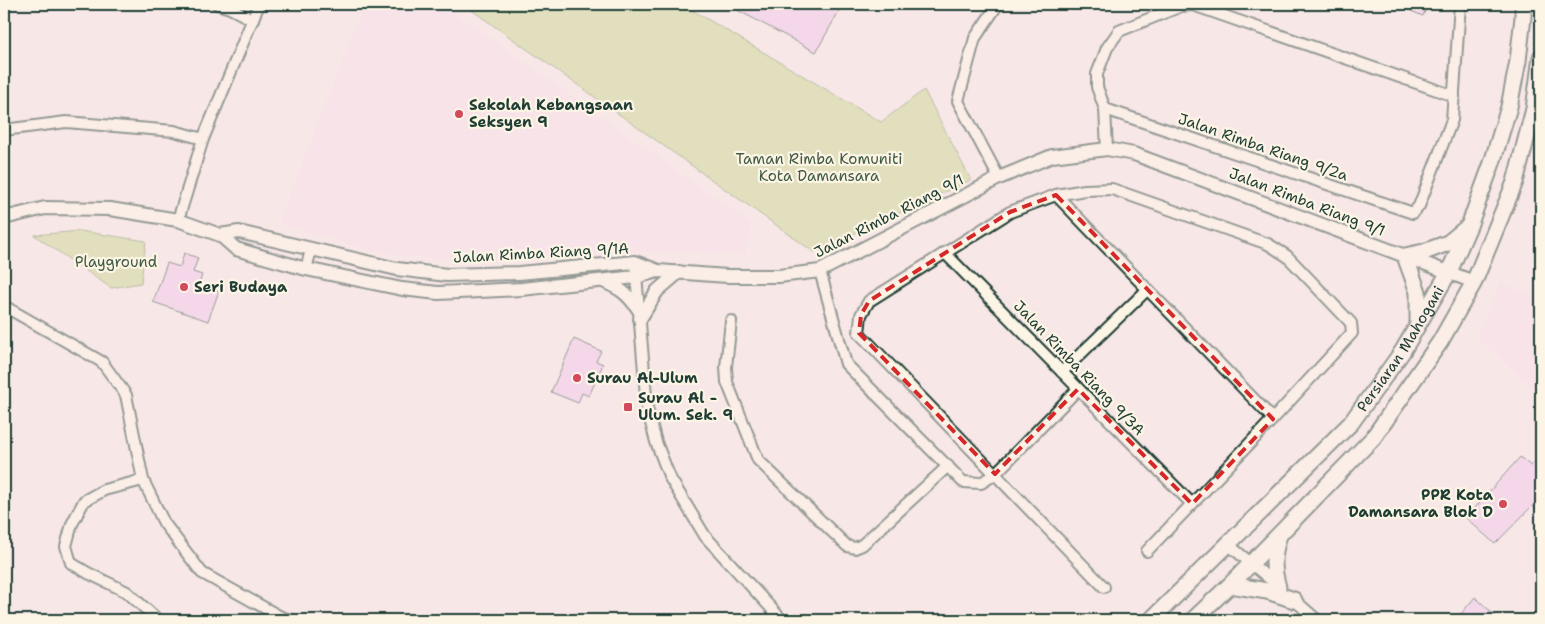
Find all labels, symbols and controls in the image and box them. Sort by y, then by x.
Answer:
place label: Sekolah Kebangsaan Seksyen 9 [469,95,633,132]
marker: Sekolah Kebangsaan Seksyen 9 [453,108,465,120]
street label: Jalan Rimba Riang 9/2a [1175,109,1351,186]
park label: Taman Rimba Komuniti Kota Damansara [736,149,902,186]
street label: Jalan Rimba Riang 9/1 [1226,163,1388,241]
street label: Jalan Rimba Riang 9/1 [811,169,967,263]
street label: Jalan Rimba Riang 9/1A [453,238,630,268]
park label: Playground [75,252,158,272]
place label: Seri Budaya [194,277,288,297]
marker: Seri Budaya [178,281,190,293]
street label: Persiaran Mahogani [1352,282,1449,416]
street label: Jalan Rimba Riang 9/3A [1009,296,1149,440]
place label: Surau Al-Ulum [587,368,698,388]
marker: Surau Al-Ulum [571,372,583,384]
place label: Surau Al - Ulum. Sek. 9 [638,388,733,425]
marker: Surau Al - Ulum. Sek. 9 [622,401,634,413]
place label: PPR Kota Damansara Blok D [1348,485,1494,522]
marker: PPR Kota Damansara Blok D [1497,498,1509,510]

